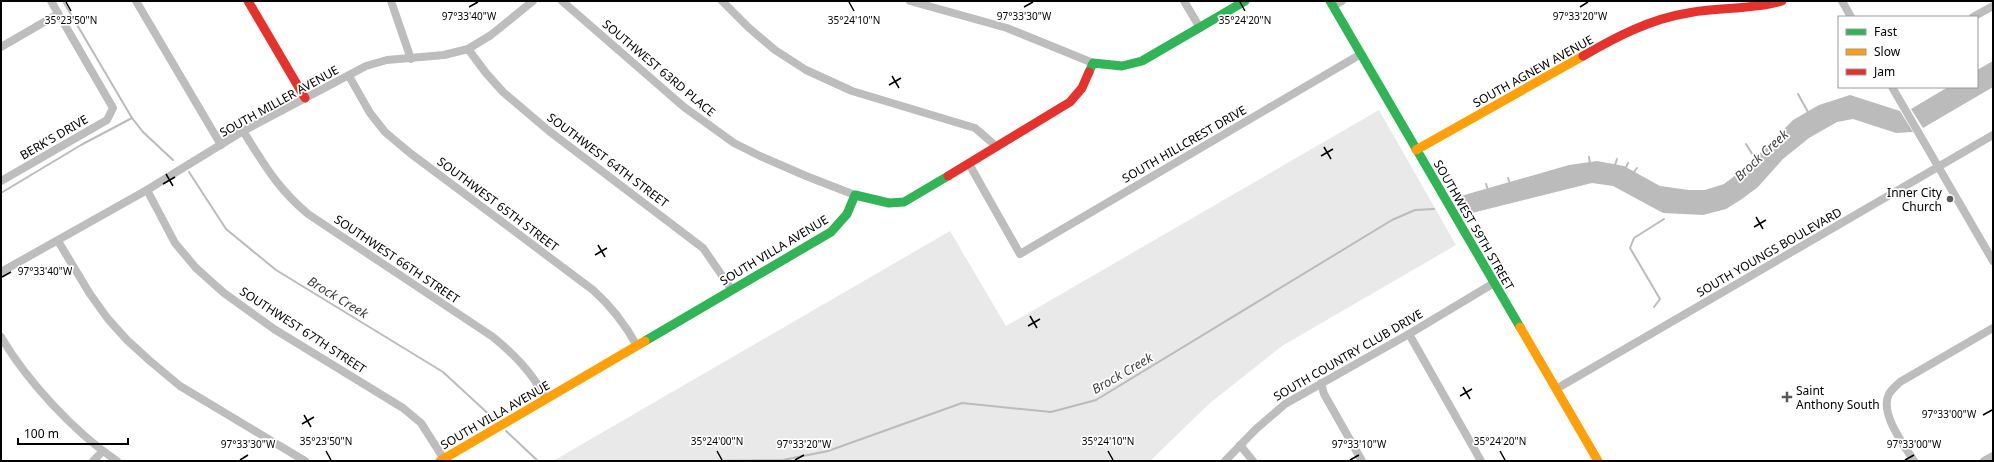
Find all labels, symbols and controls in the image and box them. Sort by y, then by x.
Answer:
text: 97°33'40"W [442,9,497,23]
text: 97°33'30"W [997,9,1052,23]
text: 97°33'20"W [1553,9,1608,23]
text: 35°23'50"N [45,13,97,27]
text: 35°24'10"N [828,13,880,27]
text: 35°24'20"N [1219,13,1271,27]
street label: SOUTHWEST 63RD PLACE [599,16,719,120]
legend [1838,16,1978,88]
text: Fast [1874,23,1898,40]
street label: SOUTH AGNEW AVENUE [1470,31,1596,111]
text: Slow [1874,43,1901,60]
street label: SOUTH MILLER AVENUE [216,61,342,141]
text: Jam [1873,63,1895,80]
street label: SOUTH HILLCREST DRIVE [1119,101,1249,187]
street label: SOUTHWEST 64TH STREET [544,109,672,211]
street label: BERK'S DRIVE [17,111,91,163]
water label: Brock Creek [1730,125,1792,185]
street label: SOUTHWEST 65TH STREET [434,153,562,255]
street label: SOUTHWEST 59TH STREET [1430,157,1518,293]
place label: Inner City Church [1887,184,1943,215]
marker: Inner City Church [1945,194,1955,204]
street label: SOUTH YOUNGS BOULEVARD [1693,203,1845,301]
street label: SOUTHWEST 66TH STREET [331,211,463,308]
street label: SOUTH VILLA AVENUE [717,211,831,289]
text: 97°33'40"W [18,264,73,278]
water label: Brock Creek [304,272,372,322]
street label: SOUTHWEST 67TH STREET [236,283,370,378]
street label: SOUTH COUNTRY CLUB DRIVE [1270,305,1426,405]
water label: Brock Creek [1088,348,1156,398]
street label: SOUTH VILLA AVENUE [437,377,553,453]
place label: Saint Anthony South [1796,382,1880,413]
marker: Saint Anthony South [1781,391,1793,403]
text: 97°33'00"W [1922,407,1977,421]
scale bar [18,420,128,446]
text: 100 m [24,425,59,442]
text: 35°23'50"N [300,434,352,448]
text: 35°24'00"N [691,434,743,448]
text: 35°24'10"N [1082,434,1134,448]
text: 35°24'20"N [1474,434,1526,448]
text: 97°33'30"W [221,437,276,451]
text: 97°33'20"W [777,437,832,451]
text: 97°33'10"W [1332,437,1387,451]
text: 97°33'00"W [1887,437,1942,451]

